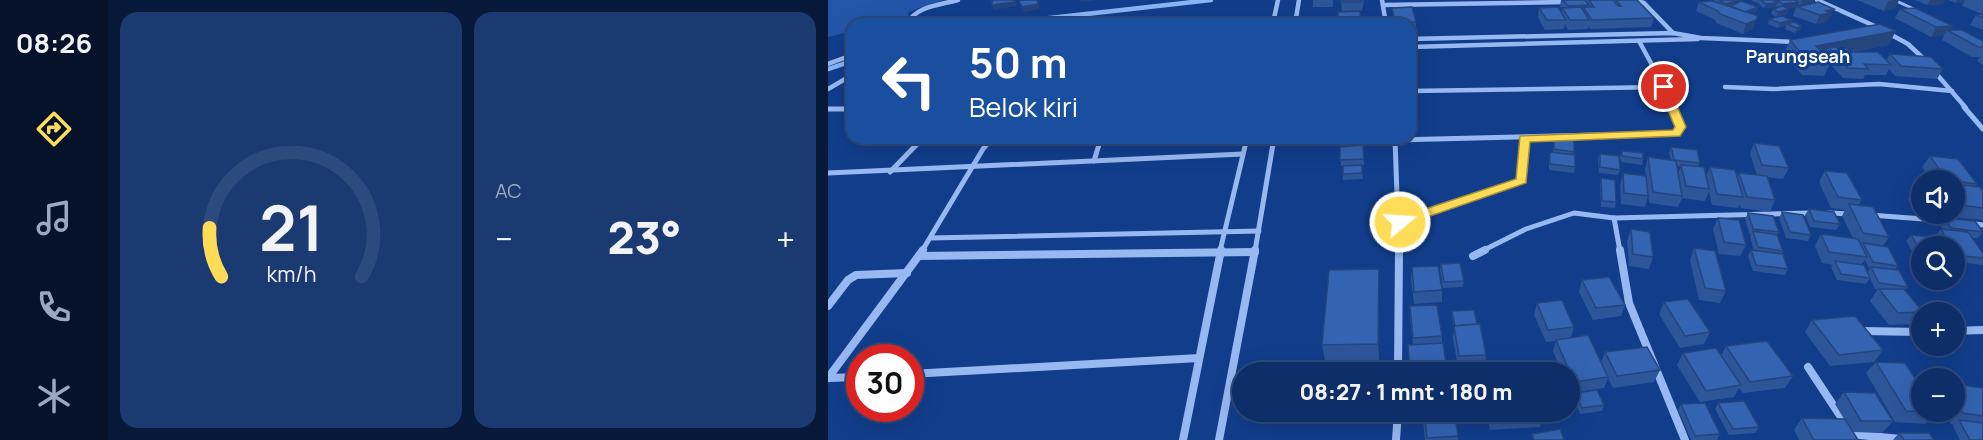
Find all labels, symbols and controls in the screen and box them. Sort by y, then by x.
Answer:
text: 08:26 [16,24,92,61]
text: 50 m [969,33,1067,91]
icon: left [870,42,948,120]
district label: Parungseah [1746,44,1850,68]
pin [1638,61,1689,112]
icon: arrive [1647,70,1680,103]
text: Belok kiri [969,88,1078,125]
icon: directions [33,108,75,150]
map controls [1911,170,1965,422]
button: sound [1911,170,1965,224]
text: AC [495,177,522,204]
text: 21 [259,184,323,270]
position arrow [1368,190,1432,254]
icon: music [33,197,75,239]
text: 23° [607,206,681,268]
text: − [495,216,513,261]
text: + [776,216,795,261]
button: search [1911,236,1965,290]
text: km/h [266,259,316,288]
icon: phone [33,286,75,328]
button: + [1911,302,1965,356]
speed limit sign: 30 [846,344,924,422]
button: − [1911,368,1965,422]
icon: climate [33,375,75,417]
text: 08:27 · 1 mnt · 180 m [1300,377,1512,407]

